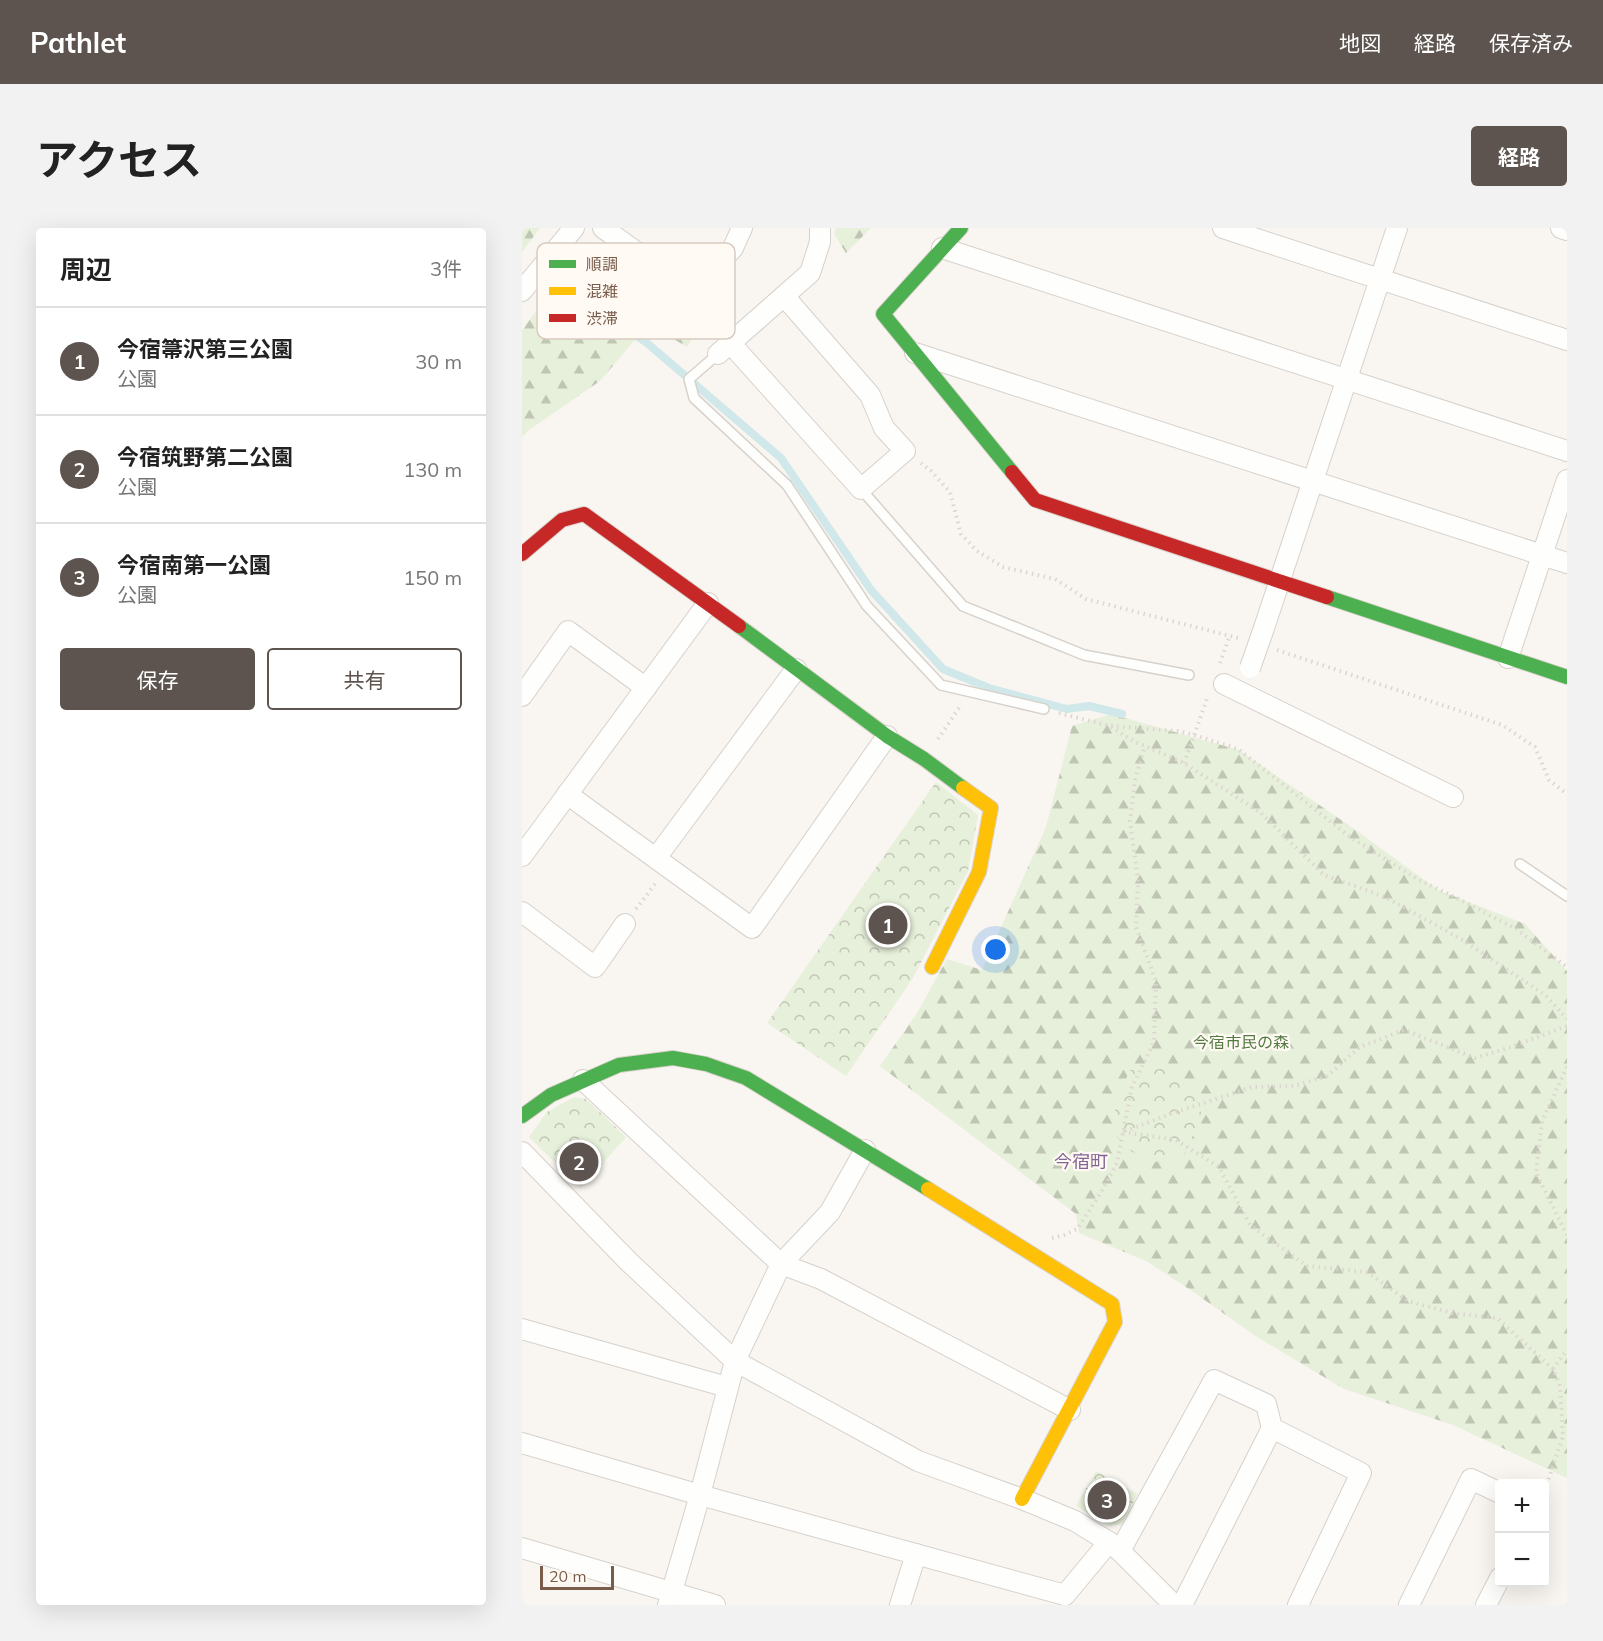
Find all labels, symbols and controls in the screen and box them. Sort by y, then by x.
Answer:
text: Pathlet [30,25,126,60]
text: 地図 [1339,30,1381,56]
text: 経路 [1414,30,1456,56]
text: 保存済み [1489,30,1573,56]
button: 経路 [1471,126,1567,186]
text: アクセス [36,133,202,186]
legend [537,243,735,339]
text: 周辺 [60,253,112,286]
text: 順調 [586,254,618,274]
text: 3件 [430,256,462,281]
text: 混雑 [586,281,618,301]
text: 渋滞 [586,308,618,328]
text: 今宿箒沢第三公園 [117,335,293,363]
text: 1 [74,349,86,374]
text: 30 m [415,349,462,374]
text: 公園 [117,366,157,391]
text: 今宿筑野第二公園 [117,443,293,471]
text: 2 [74,457,86,482]
text: 130 m [403,457,462,482]
text: 公園 [117,474,157,499]
text: 今宿南第一公園 [117,551,271,579]
text: 3 [74,565,86,590]
text: 150 m [403,565,462,590]
text: 公園 [117,582,157,607]
button: 保存 [60,648,255,710]
button: 共有 [267,648,462,710]
pin: 1 [868,902,908,948]
your location [981,935,1010,964]
park label: 今宿市民の森 [1193,1032,1289,1052]
pin: 2 [560,1140,598,1184]
district label: 今宿町 [1054,1150,1108,1173]
pin: 3 [1088,1478,1126,1522]
map controls [1495,1479,1549,1587]
button: + [1495,1479,1549,1533]
button: − [1495,1533,1549,1587]
scale bar [540,1563,614,1590]
text: 20 m [549,1566,586,1586]

